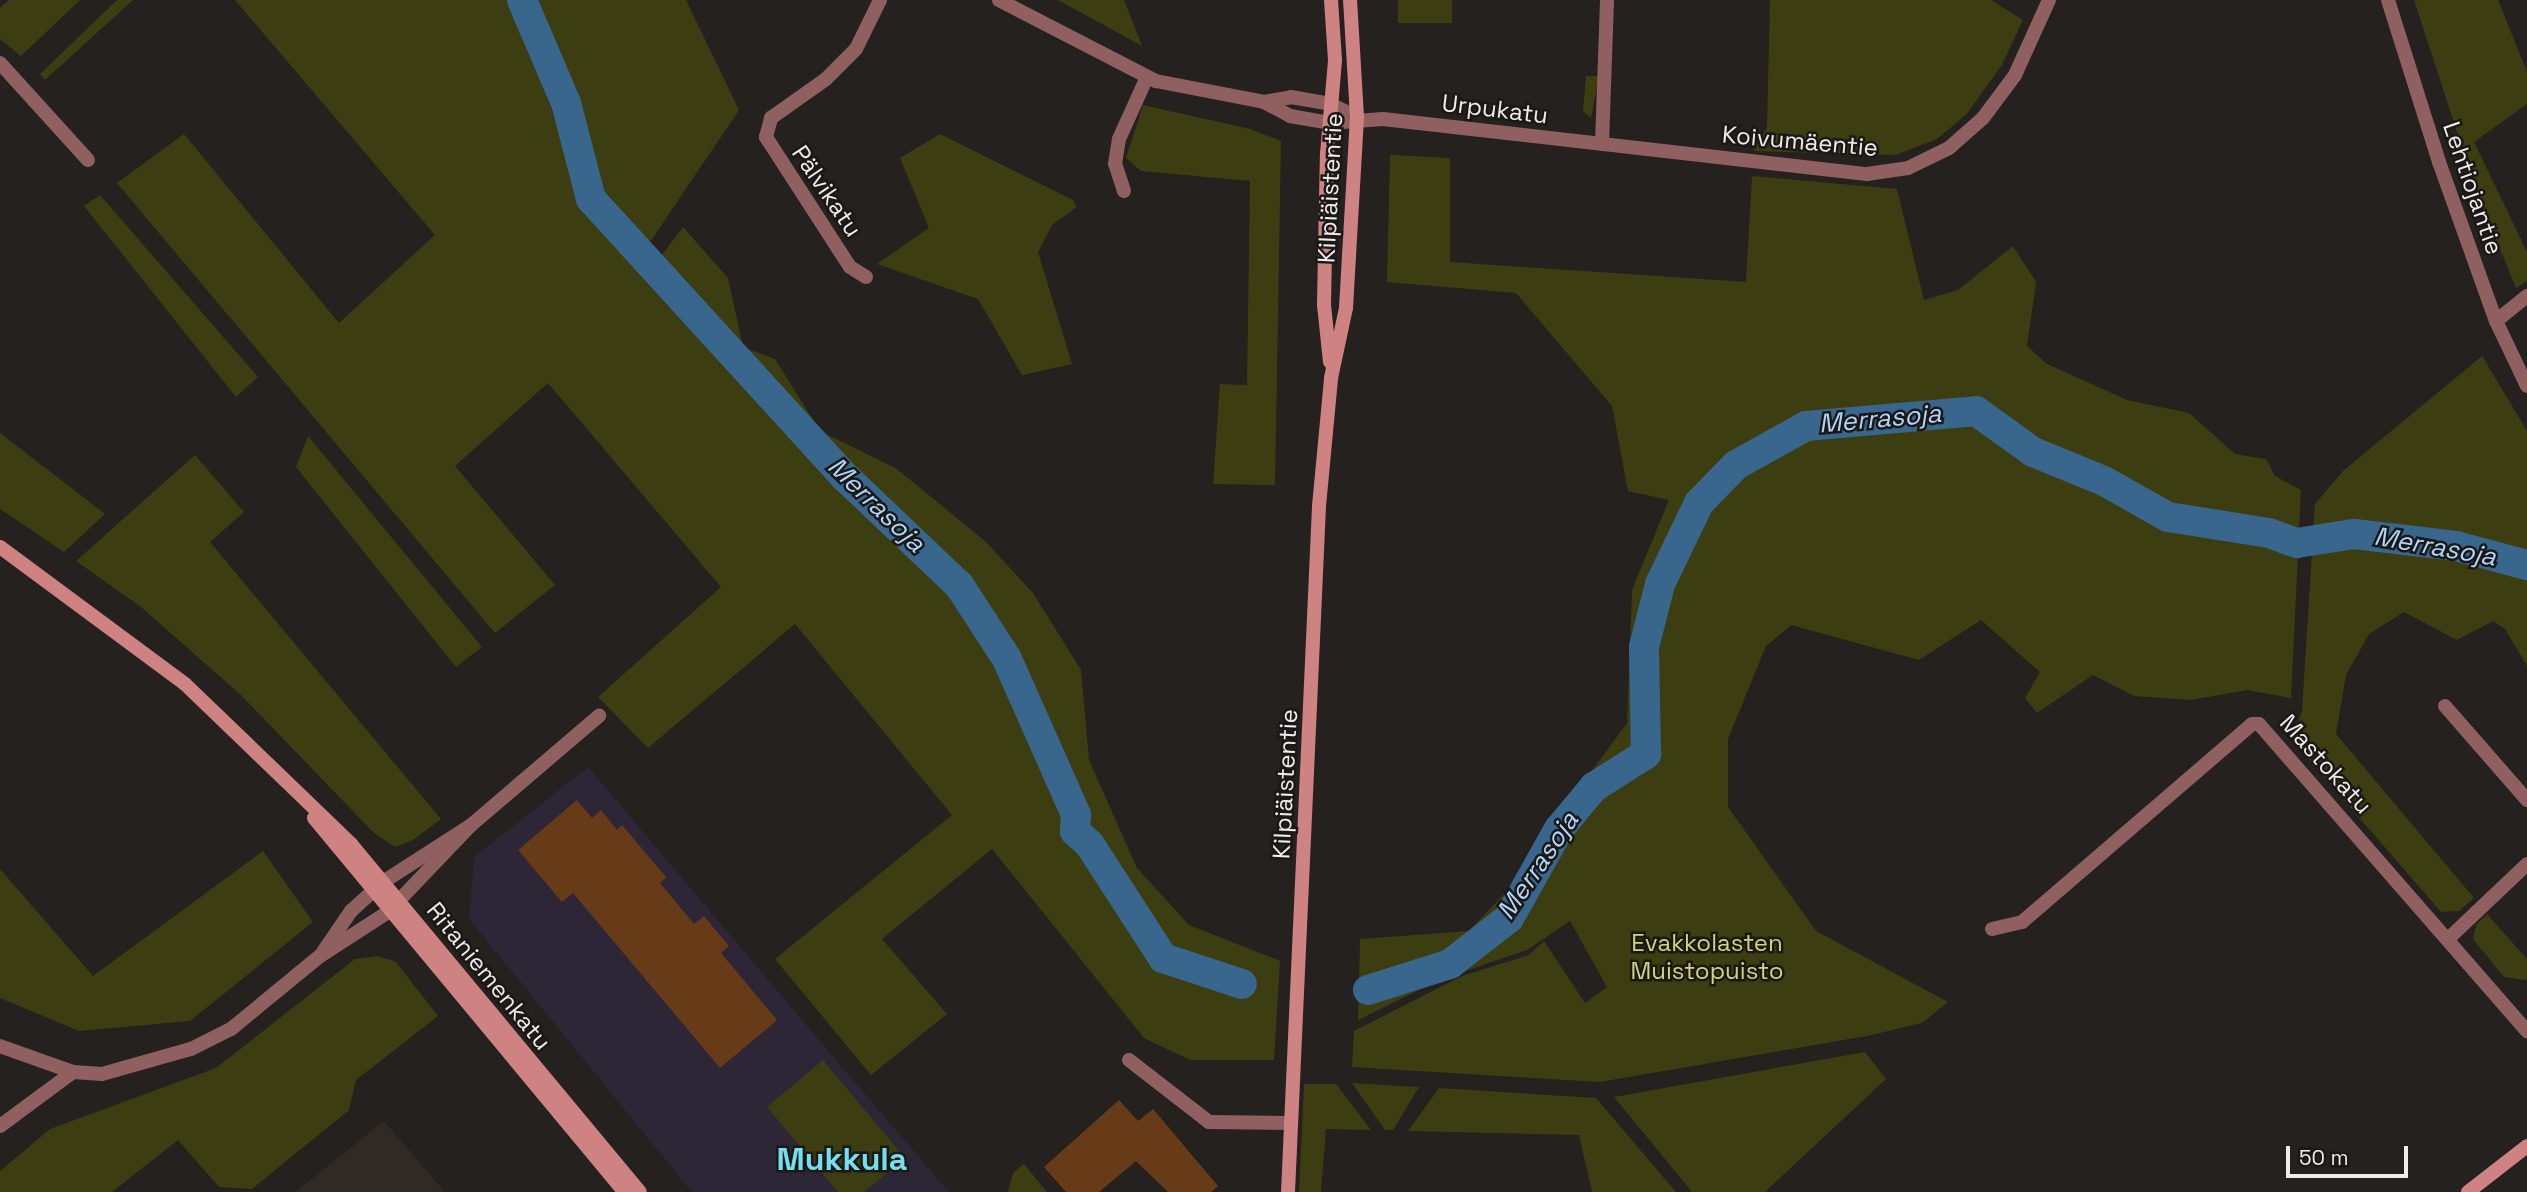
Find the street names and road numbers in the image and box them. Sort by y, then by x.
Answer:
street label: Urpukatu [1440,88,1550,130]
street label: Kilpiäistentie [1312,112,1348,264]
street label: Lehtiojantie [2437,118,2509,258]
street label: Koivumäentie [1721,120,1879,162]
street label: Pälvikatu [786,140,868,242]
street label: Kilpiäistentie [1267,708,1303,860]
street label: Mastokatu [2274,708,2378,820]
street label: Ritaniemenkatu [421,896,557,1056]

